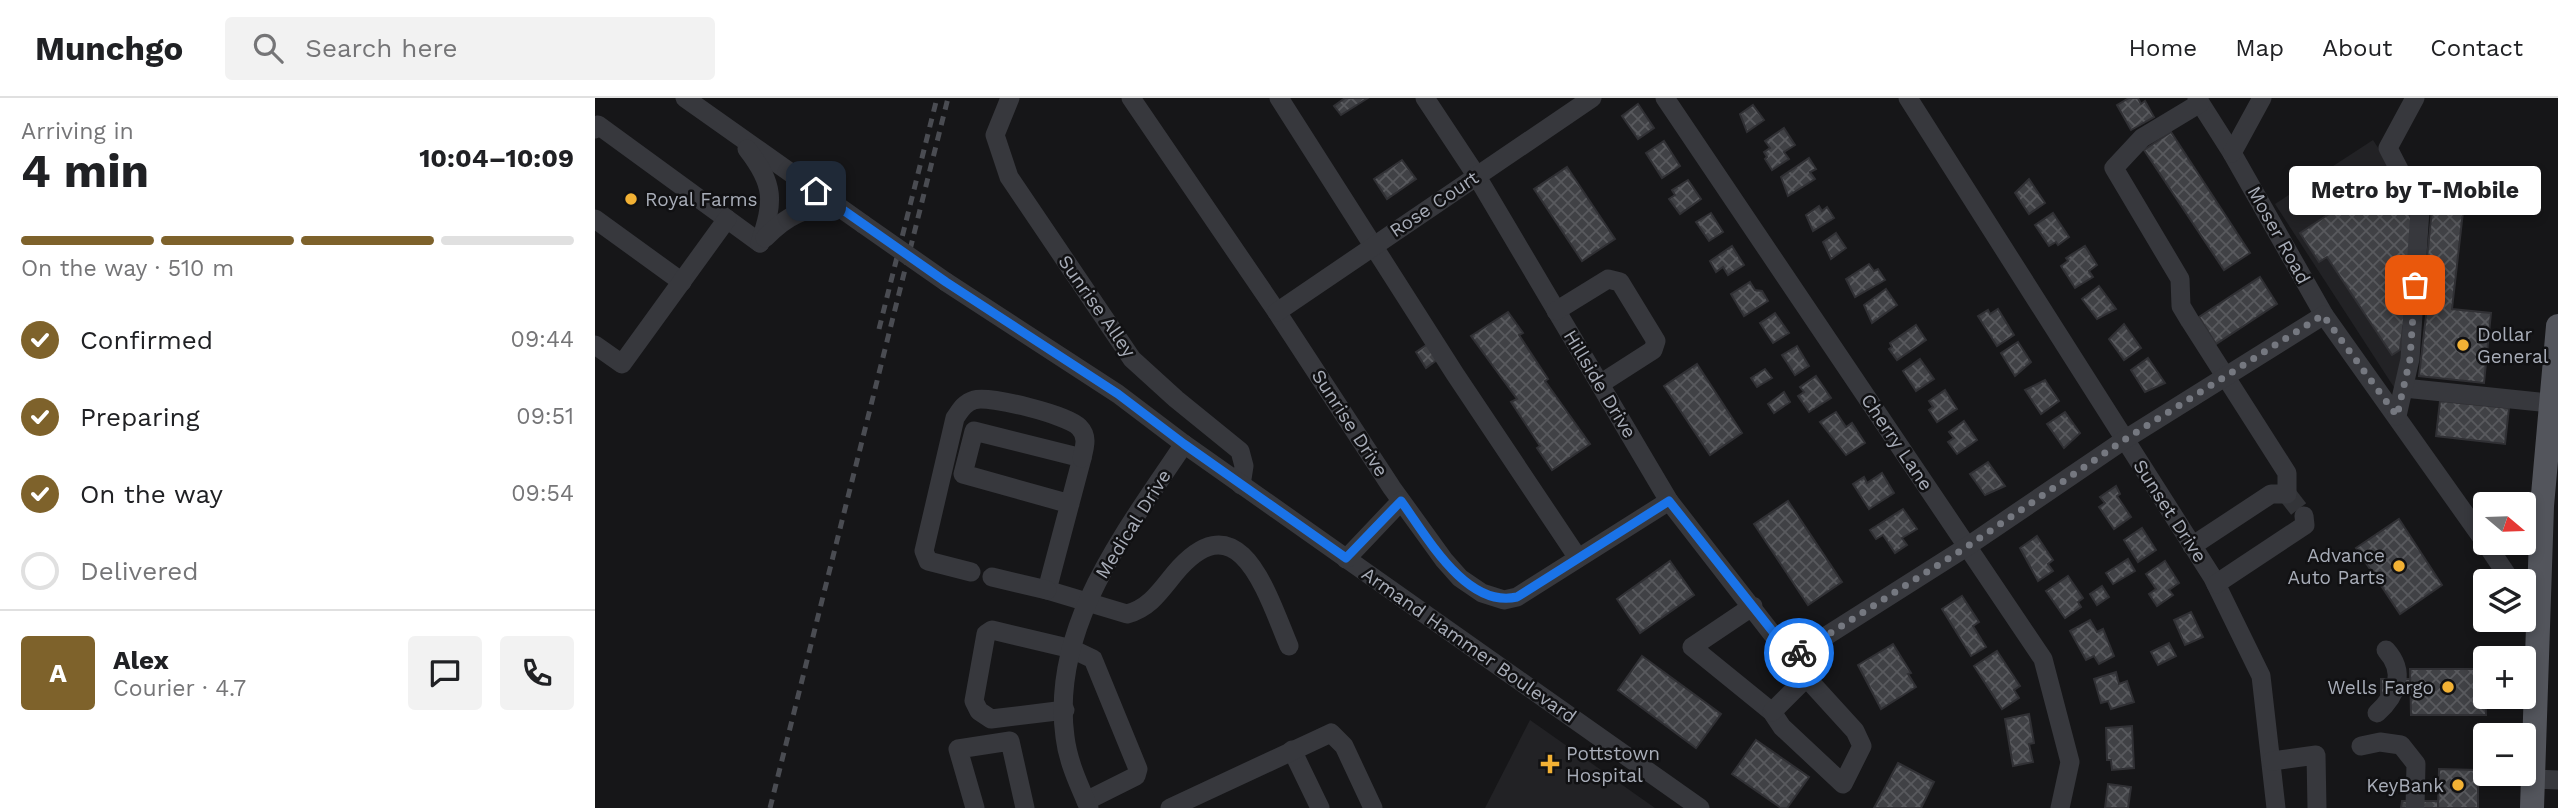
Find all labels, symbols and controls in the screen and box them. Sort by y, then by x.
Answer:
search box [225,17,715,80]
text: Munchgo [35,29,183,68]
icon: search [249,29,287,67]
text: Search here [305,33,458,63]
text: Home [2129,34,2197,62]
text: Map [2235,34,2284,62]
text: About [2322,34,2392,62]
text: Contact [2430,34,2523,62]
text: Arriving in [21,118,134,145]
text: 10:04–10:09 [419,143,574,173]
text: 4 min [21,144,149,198]
pin [786,161,846,221]
street label: Rose Court [1385,166,1483,242]
callout: Metro by T-Mobile [2289,166,2541,215]
icon: home [797,172,835,210]
text: Metro by T-Mobile [2311,177,2519,204]
street label: Moser Road [2243,182,2315,288]
place label: Royal Farms [645,188,758,211]
marker: Royal Farms [623,191,639,207]
street label: Sunrise Alley [1053,250,1141,362]
text: On the way · 510 m [21,255,234,282]
pin [2385,255,2445,315]
icon: bag [2396,266,2434,304]
icon: check [21,321,59,359]
place label: Dollar General [2477,323,2549,368]
text: Confirmed [80,325,213,355]
text: 09:44 [511,326,574,353]
street label: Hillside Drive [1559,326,1641,442]
marker: Dollar General [2455,337,2471,353]
street label: Sunrise Drive [1307,365,1393,481]
street label: Cherry Lane [1856,389,1938,495]
icon: check [21,398,59,436]
text: Preparing [80,402,200,432]
text: 09:51 [516,403,574,430]
street label: Sunset Drive [2128,455,2212,567]
street label: Medical Drive [1090,465,1176,583]
icon: check [21,475,59,513]
text: On the way [80,479,223,509]
text: 09:54 [511,480,574,507]
north arrow [2473,492,2536,555]
map controls [2473,492,2536,786]
place label: Advance Auto Parts [2288,544,2385,589]
text: Delivered [80,556,199,586]
marker: Advance Auto Parts [2391,558,2407,574]
street label: Armand Hammer Boulevard [1357,562,1581,728]
button: layers [2473,569,2536,632]
courier [1764,618,1834,688]
icon: bike [1780,634,1818,672]
button: chat [408,636,482,710]
button: phone [500,636,574,710]
text: Alex [113,645,169,675]
button: + [2473,646,2536,709]
text: A [49,658,67,688]
text: Courier · 4.7 [113,675,246,702]
place label: Wells Fargo [2327,676,2434,699]
marker: Wells Fargo [2440,679,2456,695]
button: − [2473,723,2536,786]
place label: Pottstown Hospital [1566,742,1660,787]
marker: Pottstown Hospital [1540,754,1560,774]
place label: KeyBank [2366,774,2444,797]
marker: KeyBank [2450,777,2466,793]

